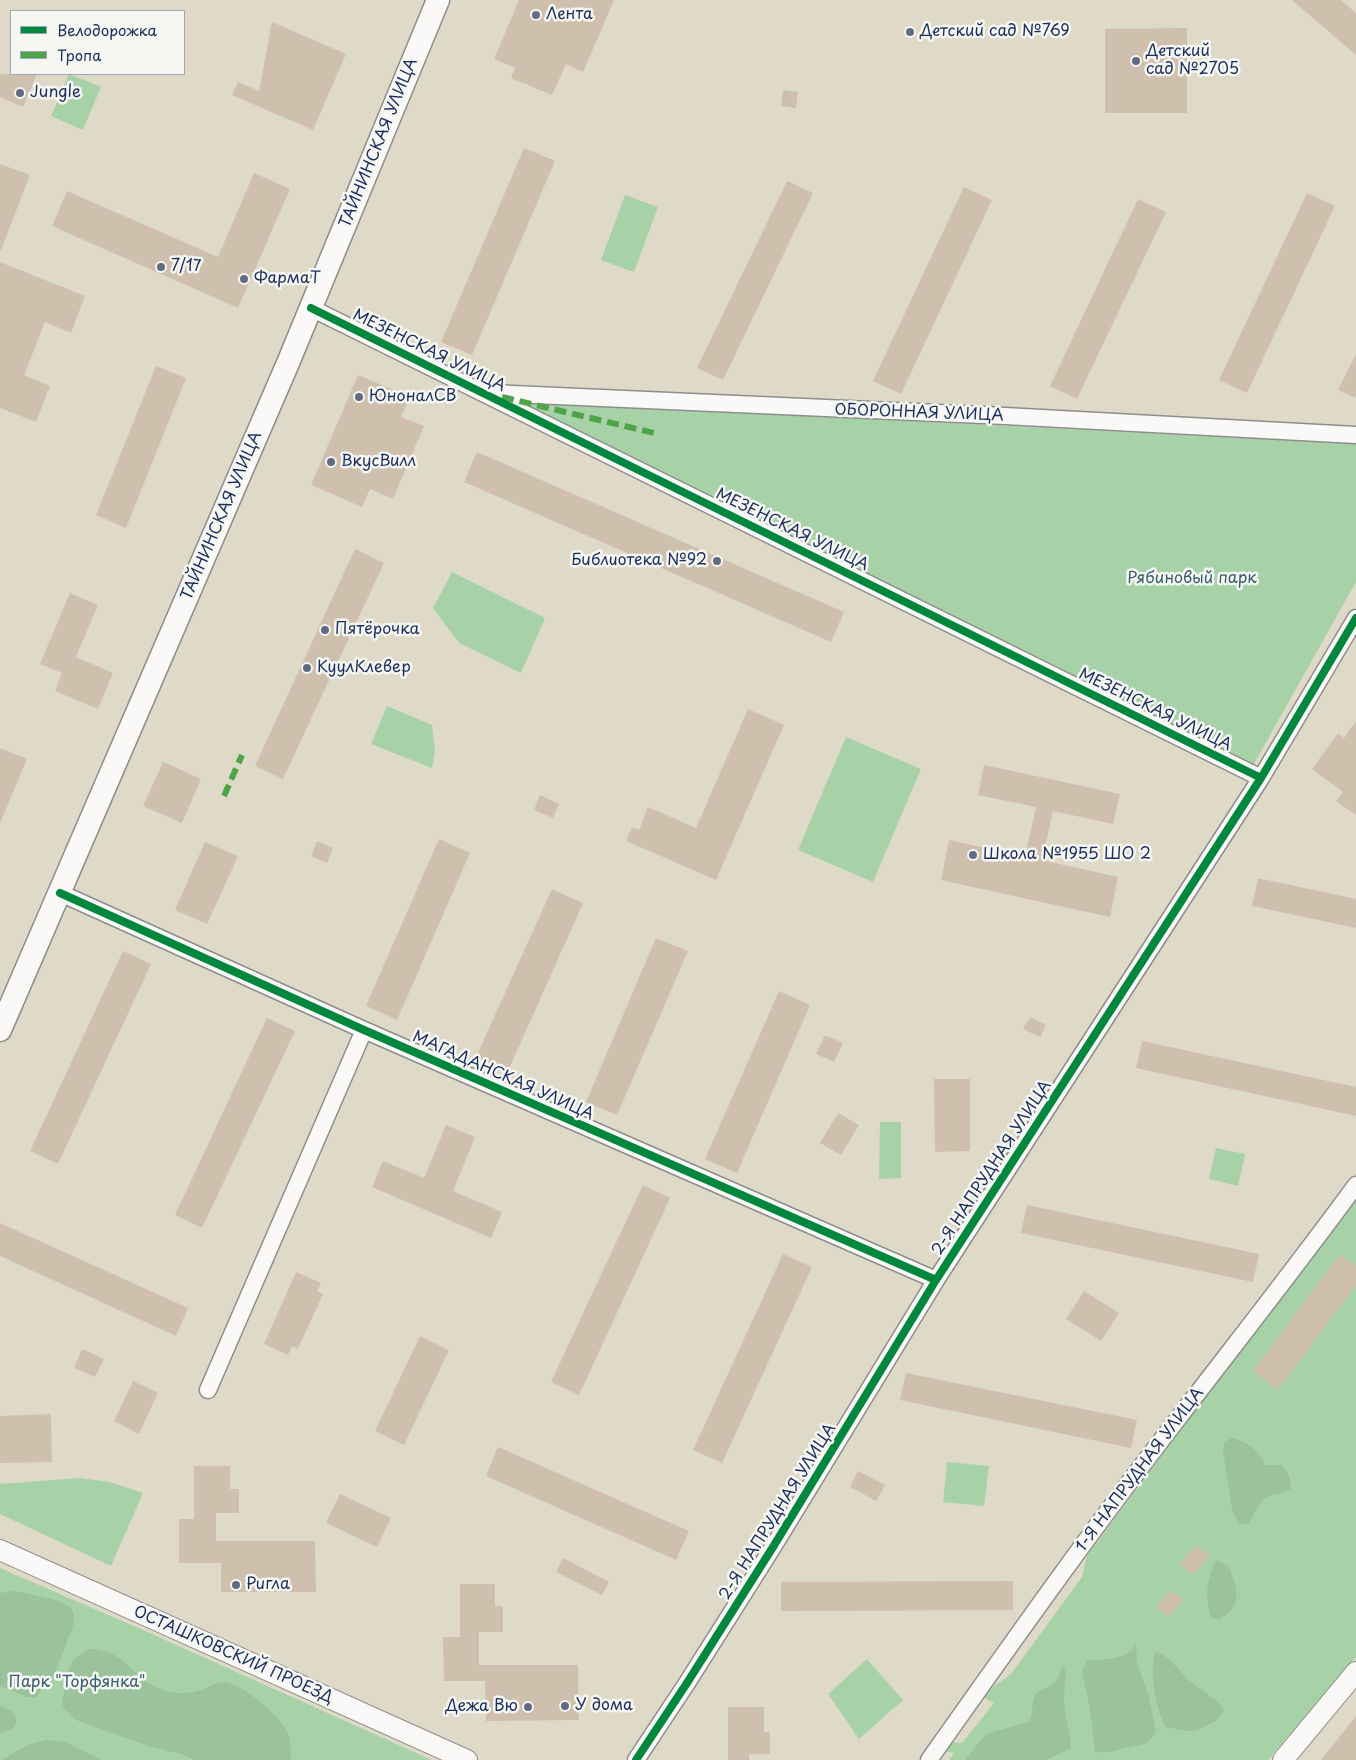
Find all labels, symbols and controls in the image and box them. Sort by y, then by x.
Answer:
place label: Лента [546,5,593,25]
marker: Лента [530,9,542,21]
legend [10,10,185,75]
text: Велодорожка [57,18,157,41]
place label: Детский сад №769 [920,22,1069,42]
marker: Детский сад №769 [904,26,916,38]
place label: Детский сад №2705 [1146,42,1239,80]
text: Тропа [57,43,102,66]
street label: ТАЙНИНСКАЯ УЛИЦА [336,55,422,231]
marker: Детский сад №2705 [1130,55,1142,67]
place label: Jungle [30,83,81,103]
marker: Jungle [14,87,26,99]
place label: 7/17 [171,257,201,277]
marker: 7/17 [155,261,167,273]
place label: ФармаТ [254,269,321,289]
marker: ФармаТ [238,273,250,285]
street label: МЕЗЕНСКАЯ УЛИЦА [349,306,509,396]
place label: ЮноналСВ [369,387,456,407]
marker: ЮноналСВ [353,391,365,403]
street label: ОБОРОННАЯ УЛИЦА [834,400,1004,426]
street label: ТАЙНИНСКАЯ УЛИЦА [178,429,266,603]
place label: ВкусВилл [341,452,416,472]
marker: ВкусВилл [325,456,337,468]
street label: МЕЗЕНСКАЯ УЛИЦА [712,485,872,575]
place label: Библиотека №92 [571,551,707,571]
marker: Библиотека №92 [711,555,723,567]
park label: Рябиновый парк [1127,569,1257,589]
place label: Пятёрочка [335,620,420,640]
marker: Пятёрочка [319,624,331,636]
place label: КуулКлевер [317,658,411,678]
marker: КуулКлевер [301,662,313,674]
street label: МЕЗЕНСКАЯ УЛИЦА [1075,665,1235,755]
place label: Школа №1955 ШО 2 [983,845,1151,865]
marker: Школа №1955 ШО 2 [967,849,979,861]
street label: МАГАДАНСКАЯ УЛИЦА [409,1027,597,1125]
street label: 2-Я НАПРУДНАЯ УЛИЦА [928,1077,1056,1259]
street label: 1-Я НАПРУДНАЯ УЛИЦА [1072,1384,1208,1556]
street label: 2-Я НАПРУДНАЯ УЛИЦА [716,1420,840,1604]
place label: Ригла [246,1575,290,1595]
marker: Ригла [230,1579,242,1591]
street label: ОСТАШКОВСКИЙ ПРОЕЗД [130,1602,336,1708]
park label: Парк "Торфянка" [9,1673,145,1693]
place label: У дома [575,1696,633,1716]
place label: Дежа Вю [445,1697,518,1717]
marker: У дома [559,1700,571,1712]
marker: Дежа Вю [522,1701,534,1713]

